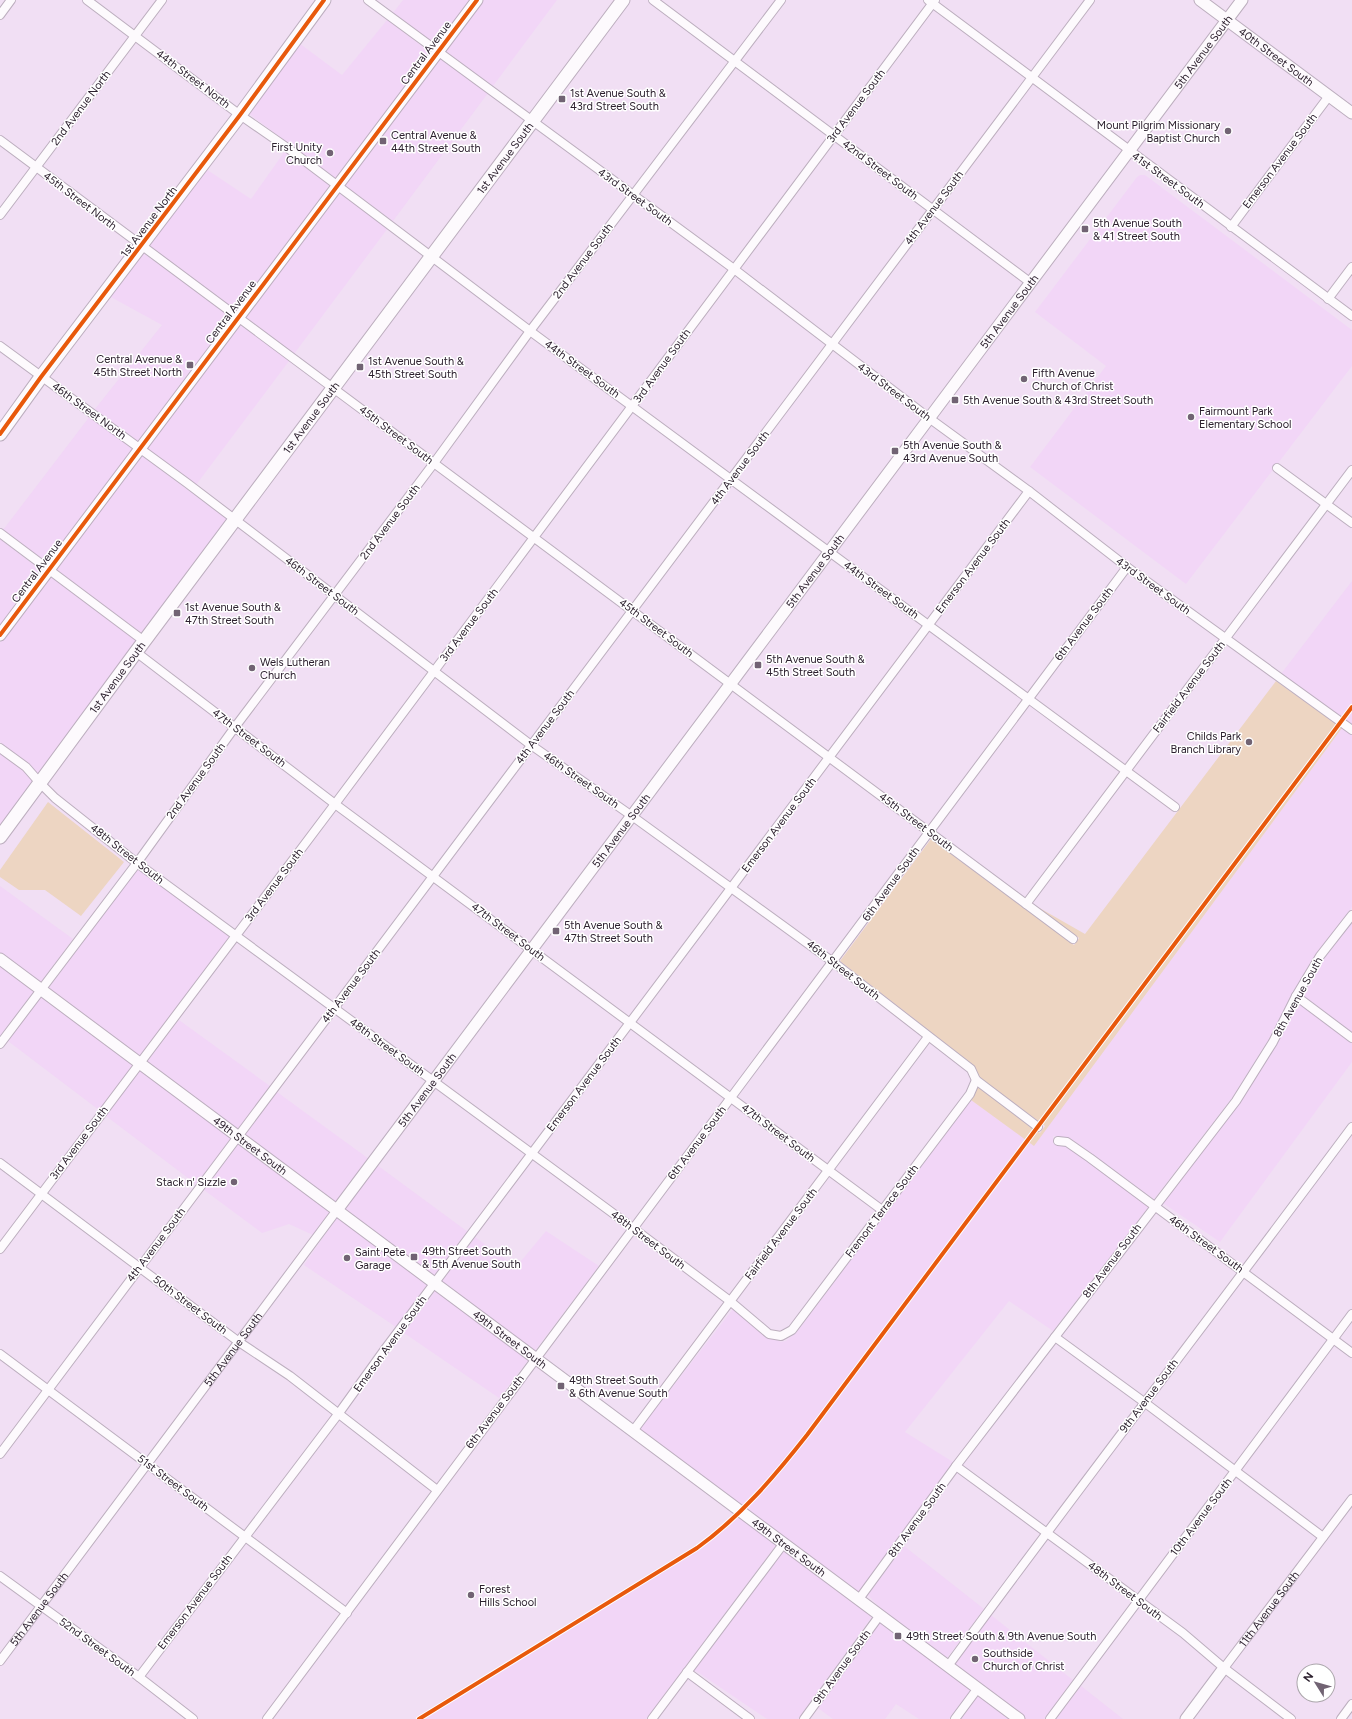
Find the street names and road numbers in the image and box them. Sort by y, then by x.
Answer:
street label: 5th Avenue South [1171,13,1235,92]
street label: Central Avenue [398,19,454,87]
street label: 40th Street South [1236,25,1316,89]
street label: 44th Street North [154,47,232,111]
street label: 3rd Avenue South [824,67,888,145]
street label: 2nd Avenue North [49,68,113,148]
street label: Emerson Avenue South [1240,111,1320,211]
street label: 1st Avenue South [474,120,536,197]
street label: 42nd Street South [840,137,920,203]
street label: 41st Street South [1129,149,1207,211]
street label: 43rd Street South [595,166,675,228]
street label: 4th Avenue South [902,168,966,248]
street label: 45th Street North [41,169,119,233]
street label: 1st Avenue North [118,184,180,260]
street label: 2nd Avenue South [550,221,616,301]
street label: 5th Avenue South [977,272,1041,351]
street label: Central Avenue [203,278,259,346]
street label: 3rd Avenue South [631,326,693,406]
street label: 44th Street South [542,337,622,401]
street label: 43rd Street South [855,360,933,424]
street label: 1st Avenue South [280,379,342,456]
street label: 46th Street North [49,380,129,442]
street label: 45th Street South [356,403,436,467]
street label: 4th Avenue South [708,428,772,508]
street label: 2nd Avenue South [357,482,423,562]
street label: Emerson Avenue South [933,516,1013,616]
street label: 5th Avenue South [783,531,847,610]
street label: Central Avenue [9,537,65,605]
street label: 46th Street South [282,554,362,618]
street label: 43rd Street South [1113,555,1193,617]
street label: 44th Street South [841,558,921,622]
street label: 6th Avenue South [1052,585,1116,663]
street label: 3rd Avenue South [437,586,501,664]
street label: 45th Street South [616,596,696,660]
street label: 1st Avenue South [87,639,148,716]
street label: Fairfield Avenue South [1150,639,1228,735]
street label: 4th Avenue South [513,687,577,767]
street label: 47th Street South [210,706,288,770]
street label: 2nd Avenue South [164,740,228,822]
street label: 46th Street South [541,749,621,811]
street label: Emerson Avenue South [739,775,819,875]
street label: 45th Street South [876,790,956,854]
street label: 5th Avenue South [589,791,653,870]
street label: 48th Street South [88,821,166,887]
street label: 6th Avenue South [860,844,922,924]
street label: 3rd Avenue South [242,846,306,924]
street label: 47th Street South [469,900,547,964]
street label: 46th Street South [804,937,882,1003]
street label: 4th Avenue South [319,946,383,1026]
street label: 8th Avenue South [1271,955,1325,1039]
street label: 48th Street South [347,1015,427,1079]
street label: Emerson Avenue South [544,1034,624,1134]
street label: 5th Avenue South [395,1050,459,1129]
street label: 47th Street South [739,1101,817,1165]
street label: 3rd Avenue South [47,1104,111,1182]
street label: 6th Avenue South [665,1104,729,1182]
street label: 49th Street South [210,1114,290,1177]
street label: Fremont Terrace South [843,1162,921,1260]
street label: Fairfield Avenue South [742,1186,820,1282]
street label: 4th Avenue South [124,1205,188,1285]
street label: 48th Street South [608,1208,688,1272]
street label: 46th Street South [1166,1213,1246,1275]
street label: 8th Avenue South [1080,1221,1144,1301]
street label: 50th Street South [150,1273,230,1337]
street label: Emerson Avenue South [351,1293,429,1395]
street label: 49th Street South [470,1307,549,1371]
street label: 5th Avenue South [201,1310,265,1389]
street label: 9th Avenue South [1117,1357,1181,1435]
street label: 6th Avenue South [463,1373,527,1451]
street label: 51st Street South [135,1452,211,1514]
street label: 10th Avenue South [1167,1476,1235,1558]
street label: 8th Avenue South [886,1480,948,1560]
street label: 49th Street South [749,1515,828,1579]
street label: Emerson Avenue South [155,1552,235,1652]
street label: 48th Street South [1085,1559,1165,1623]
street label: 5th Avenue South [7,1569,71,1648]
street label: 11th Avenue South [1236,1569,1302,1649]
street label: 52nd Street South [56,1615,138,1679]
street label: 9th Avenue South [811,1627,873,1707]

